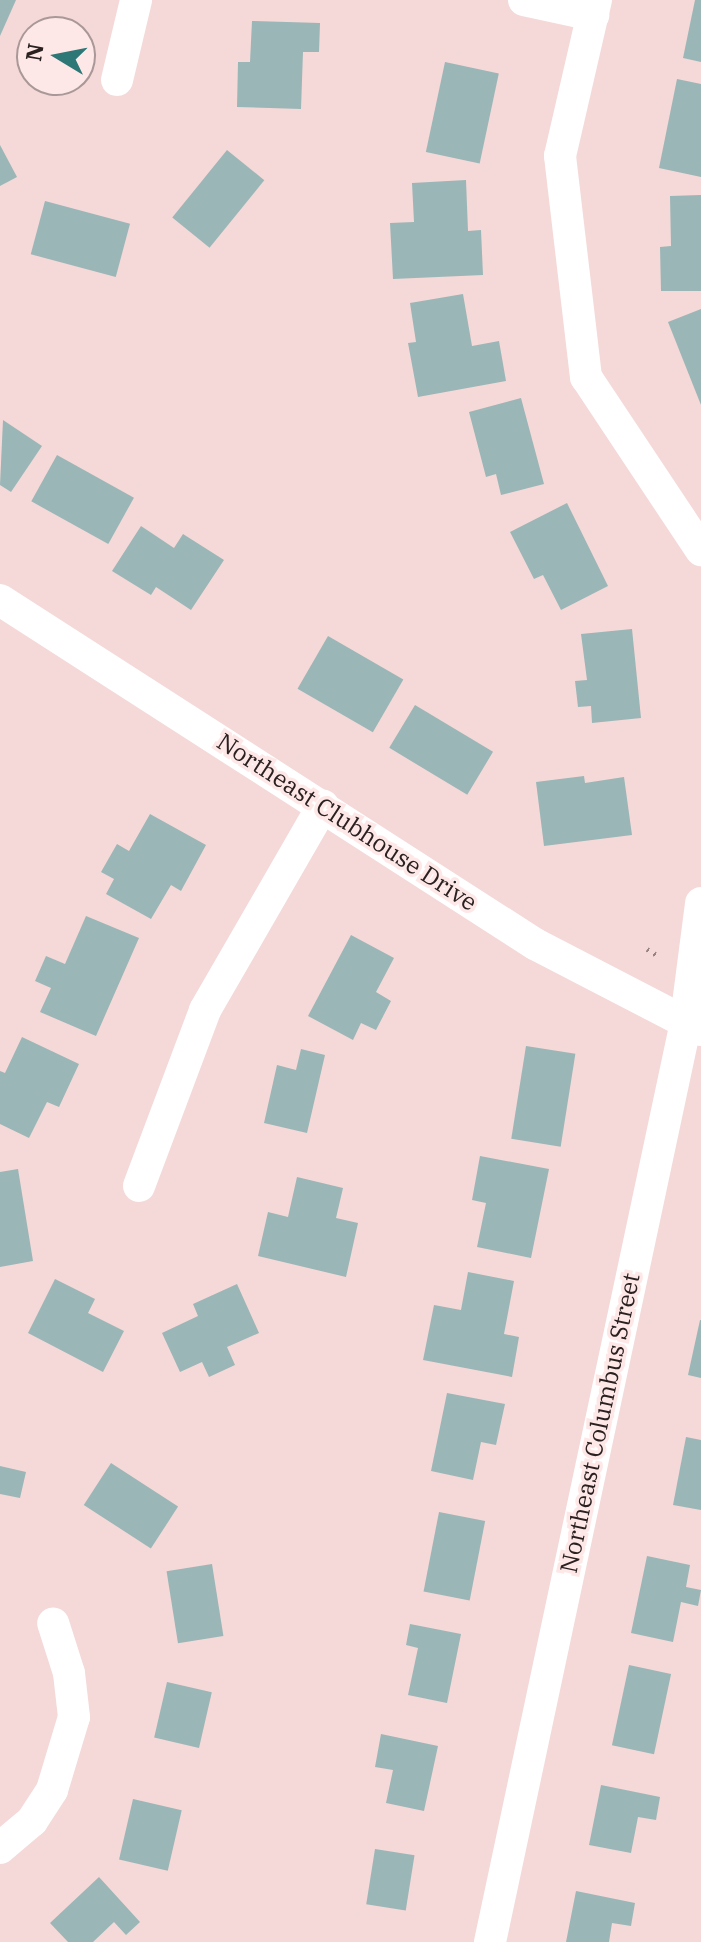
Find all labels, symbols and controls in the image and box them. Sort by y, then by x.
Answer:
north arrow [16,16,96,96]
text: N [18,41,50,63]
street label: Northeast Clubhouse Drive [212,727,482,917]
street label: Northeast Columbus Street [554,1270,646,1576]

